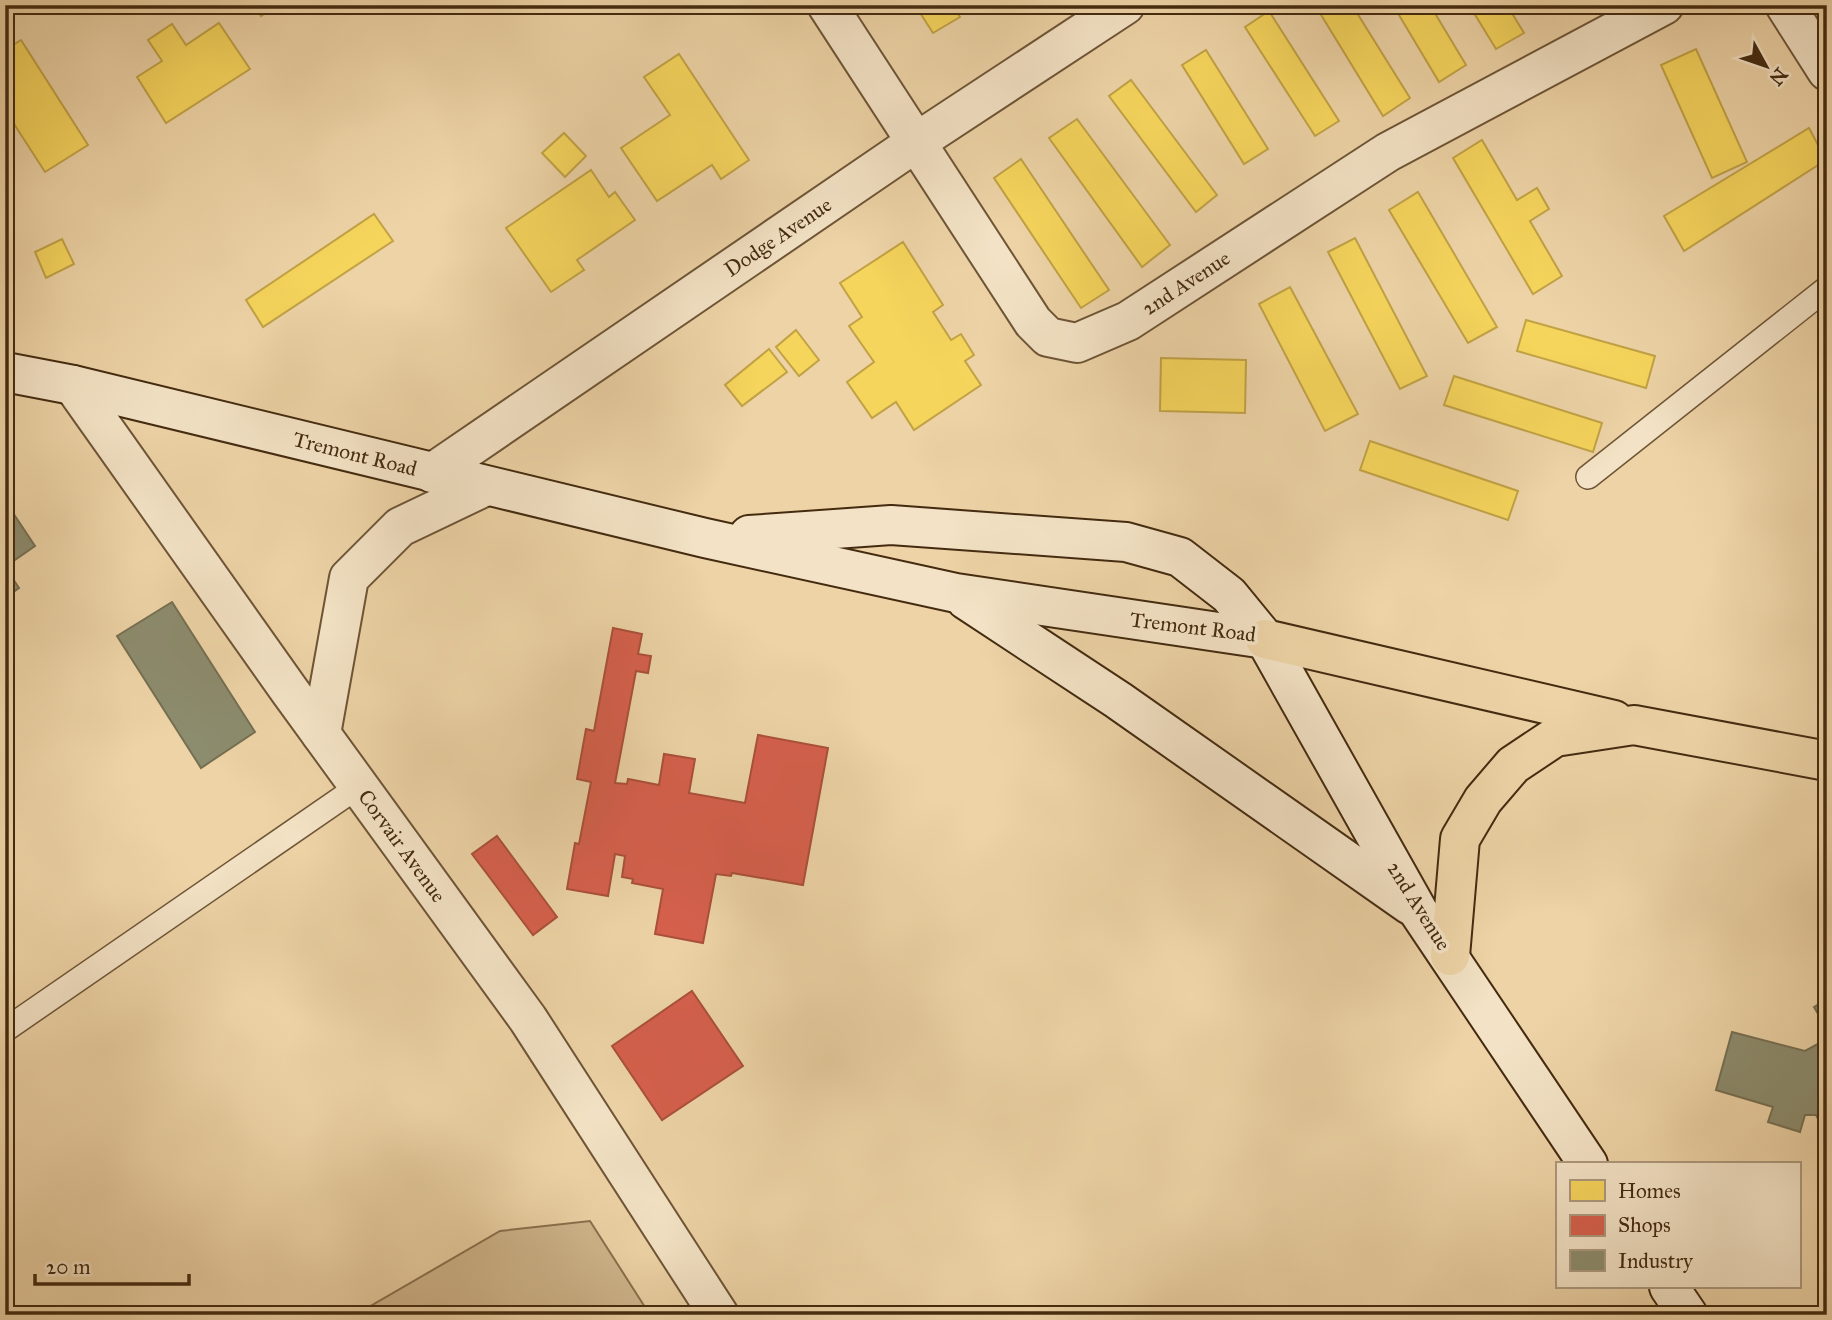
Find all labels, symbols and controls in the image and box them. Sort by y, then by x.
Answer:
north arrow [1730,32,1800,102]
text: N [1765,63,1793,90]
street label: Dodge Avenue [719,191,837,282]
street label: 2nd Avenue [1137,245,1235,321]
street label: Tremont Road [290,426,420,482]
street label: Tremont Road [1129,606,1258,648]
street label: Corvair Avenue [352,784,452,908]
street label: 2nd Avenue [1382,857,1457,955]
legend [1556,1162,1800,1288]
text: Homes [1618,1178,1681,1204]
text: Shops [1618,1212,1671,1238]
scale bar [35,1243,189,1287]
text: Industry [1618,1248,1694,1274]
text: 20 m [46,1254,91,1280]

